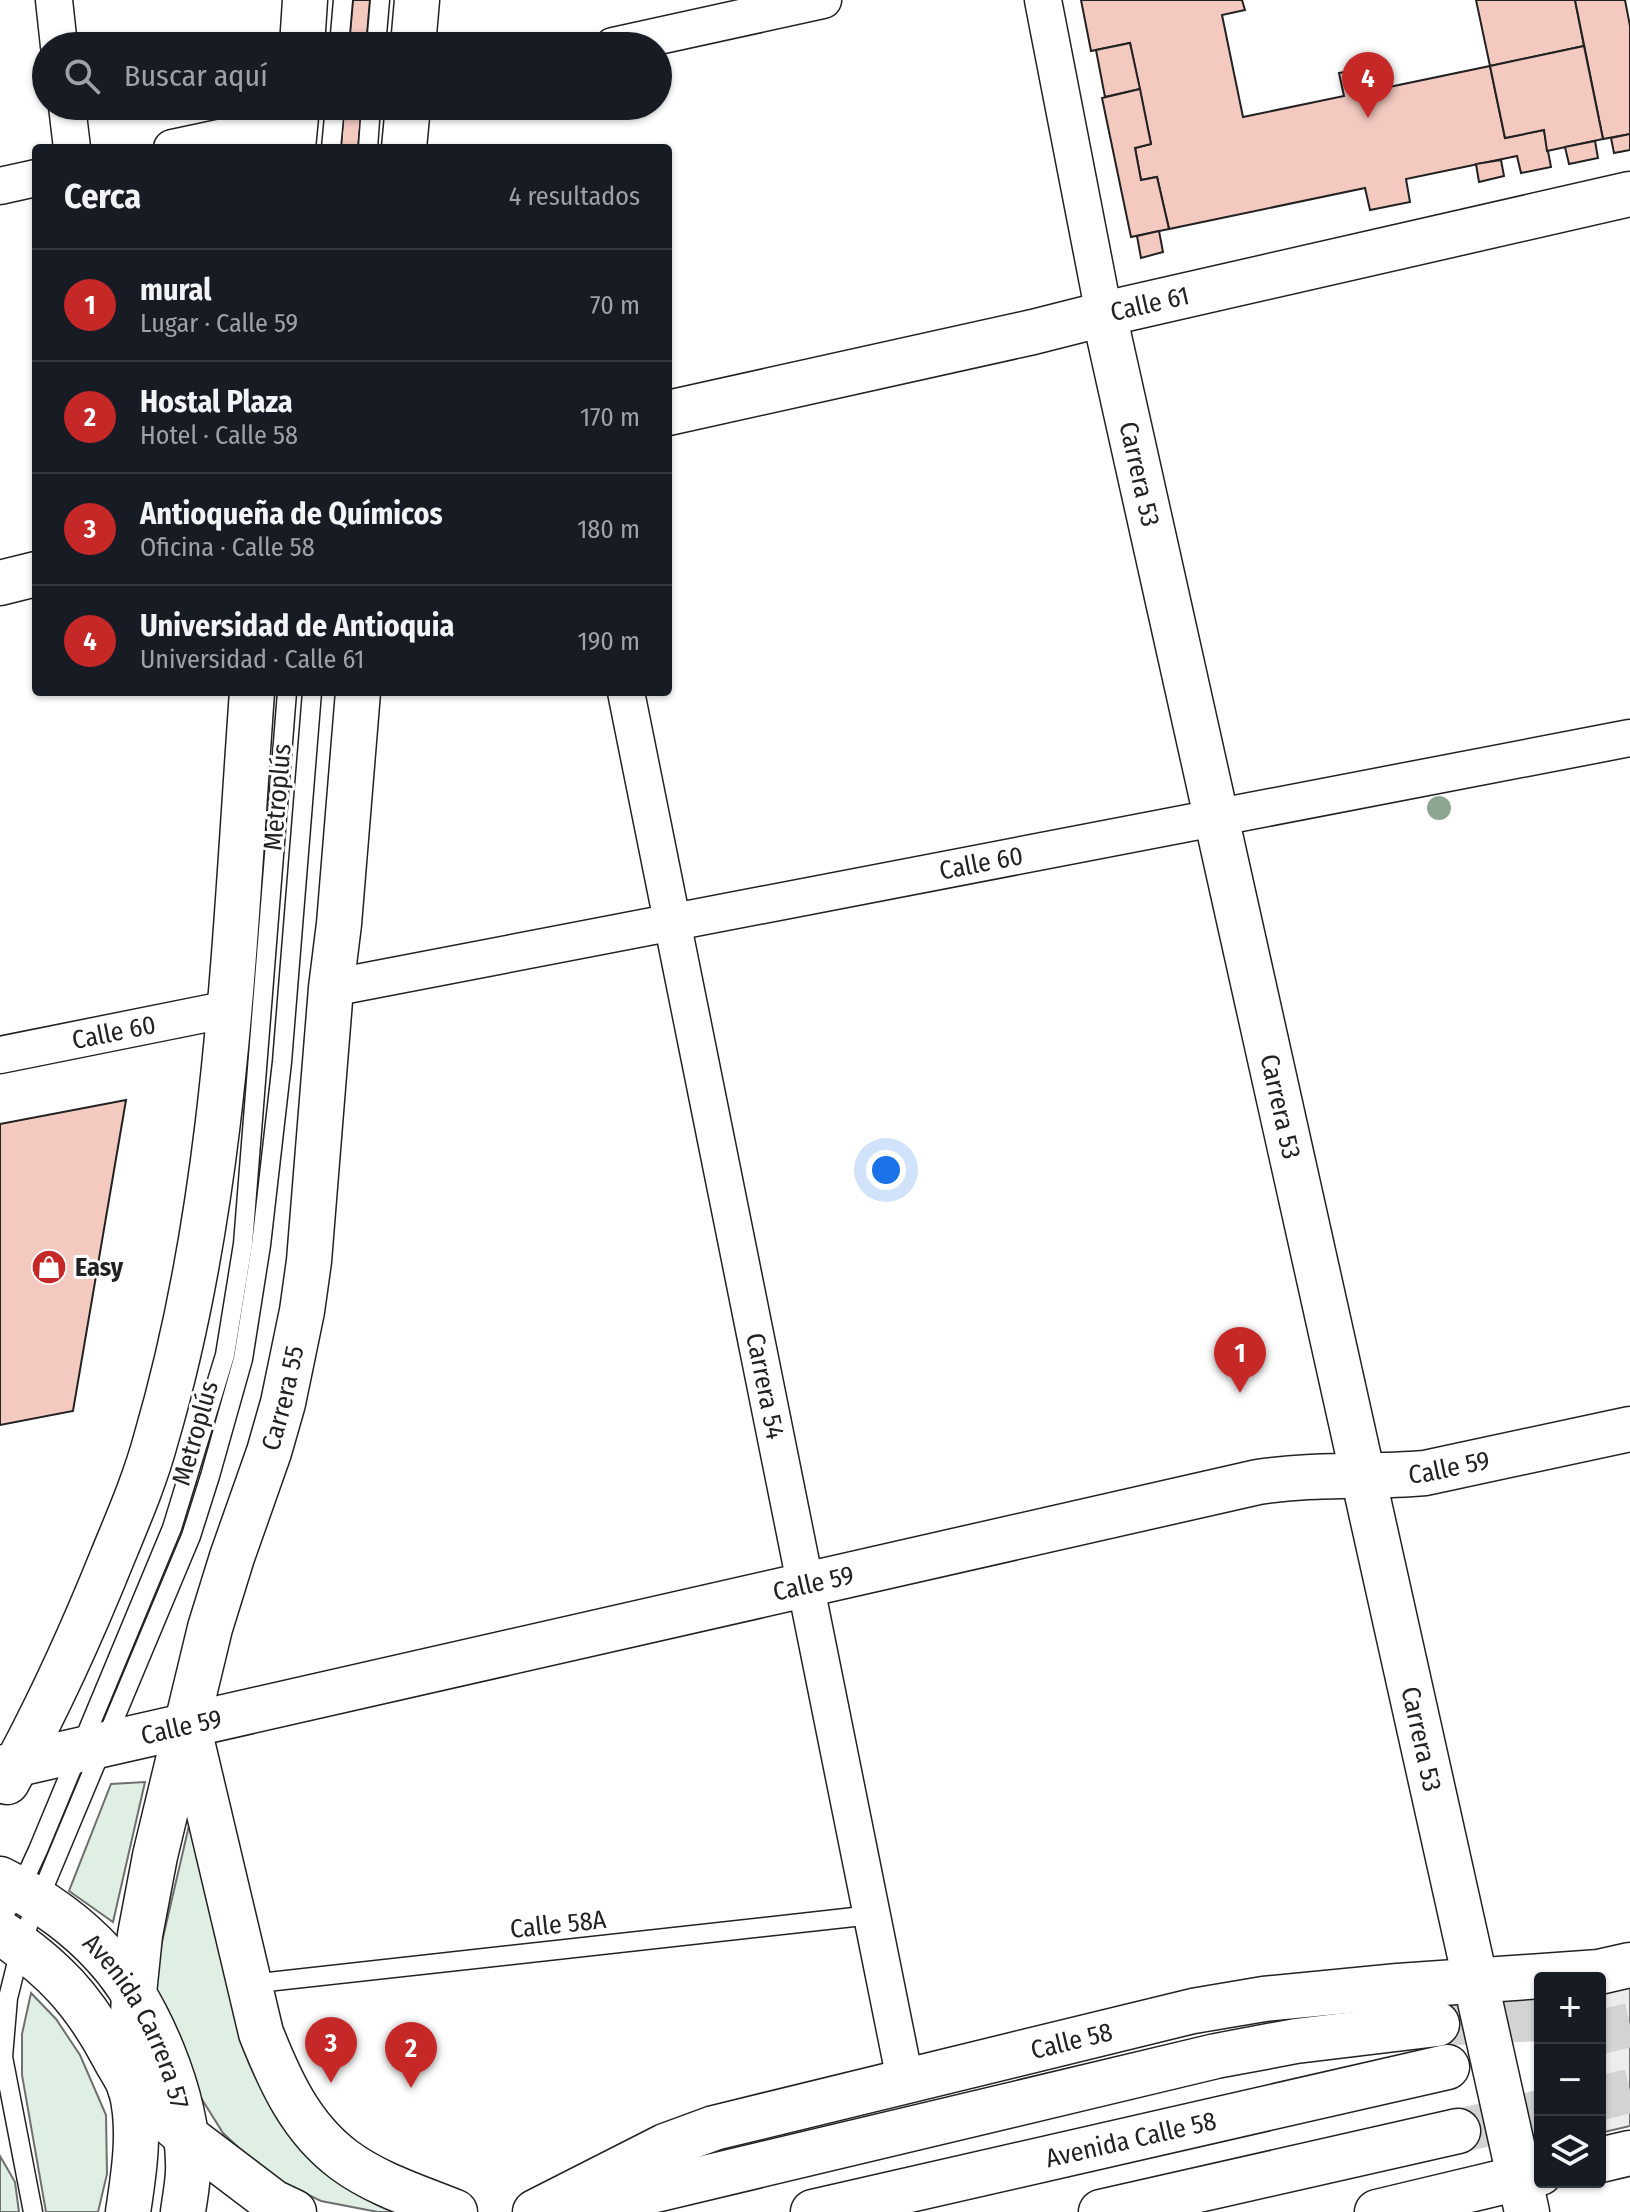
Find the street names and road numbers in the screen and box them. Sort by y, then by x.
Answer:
street label: Calle 61 [1107,280,1192,328]
street label: Carrera 53 [1112,419,1166,530]
street label: Metroplús [257,742,298,852]
street label: Calle 60 [937,840,1026,887]
street label: Calle 60 [69,1009,158,1056]
street label: Carrera 53 [1253,1051,1307,1162]
street label: Carrera 54 [739,1330,791,1442]
street label: Carrera 55 [255,1343,310,1454]
street label: Metroplús [166,1377,225,1489]
street label: Calle 59 [1407,1445,1493,1490]
street label: Calle 59 [770,1559,857,1608]
street label: Carrera 53 [1394,1684,1448,1795]
street label: Calle 59 [138,1703,225,1751]
street label: Calle 58A [508,1904,608,1945]
street label: Avenida Carrera 57 [76,1927,195,2112]
street label: Calle 58 [1028,2016,1116,2066]
street label: Avenida Calle 58 [1043,2105,1219,2174]

